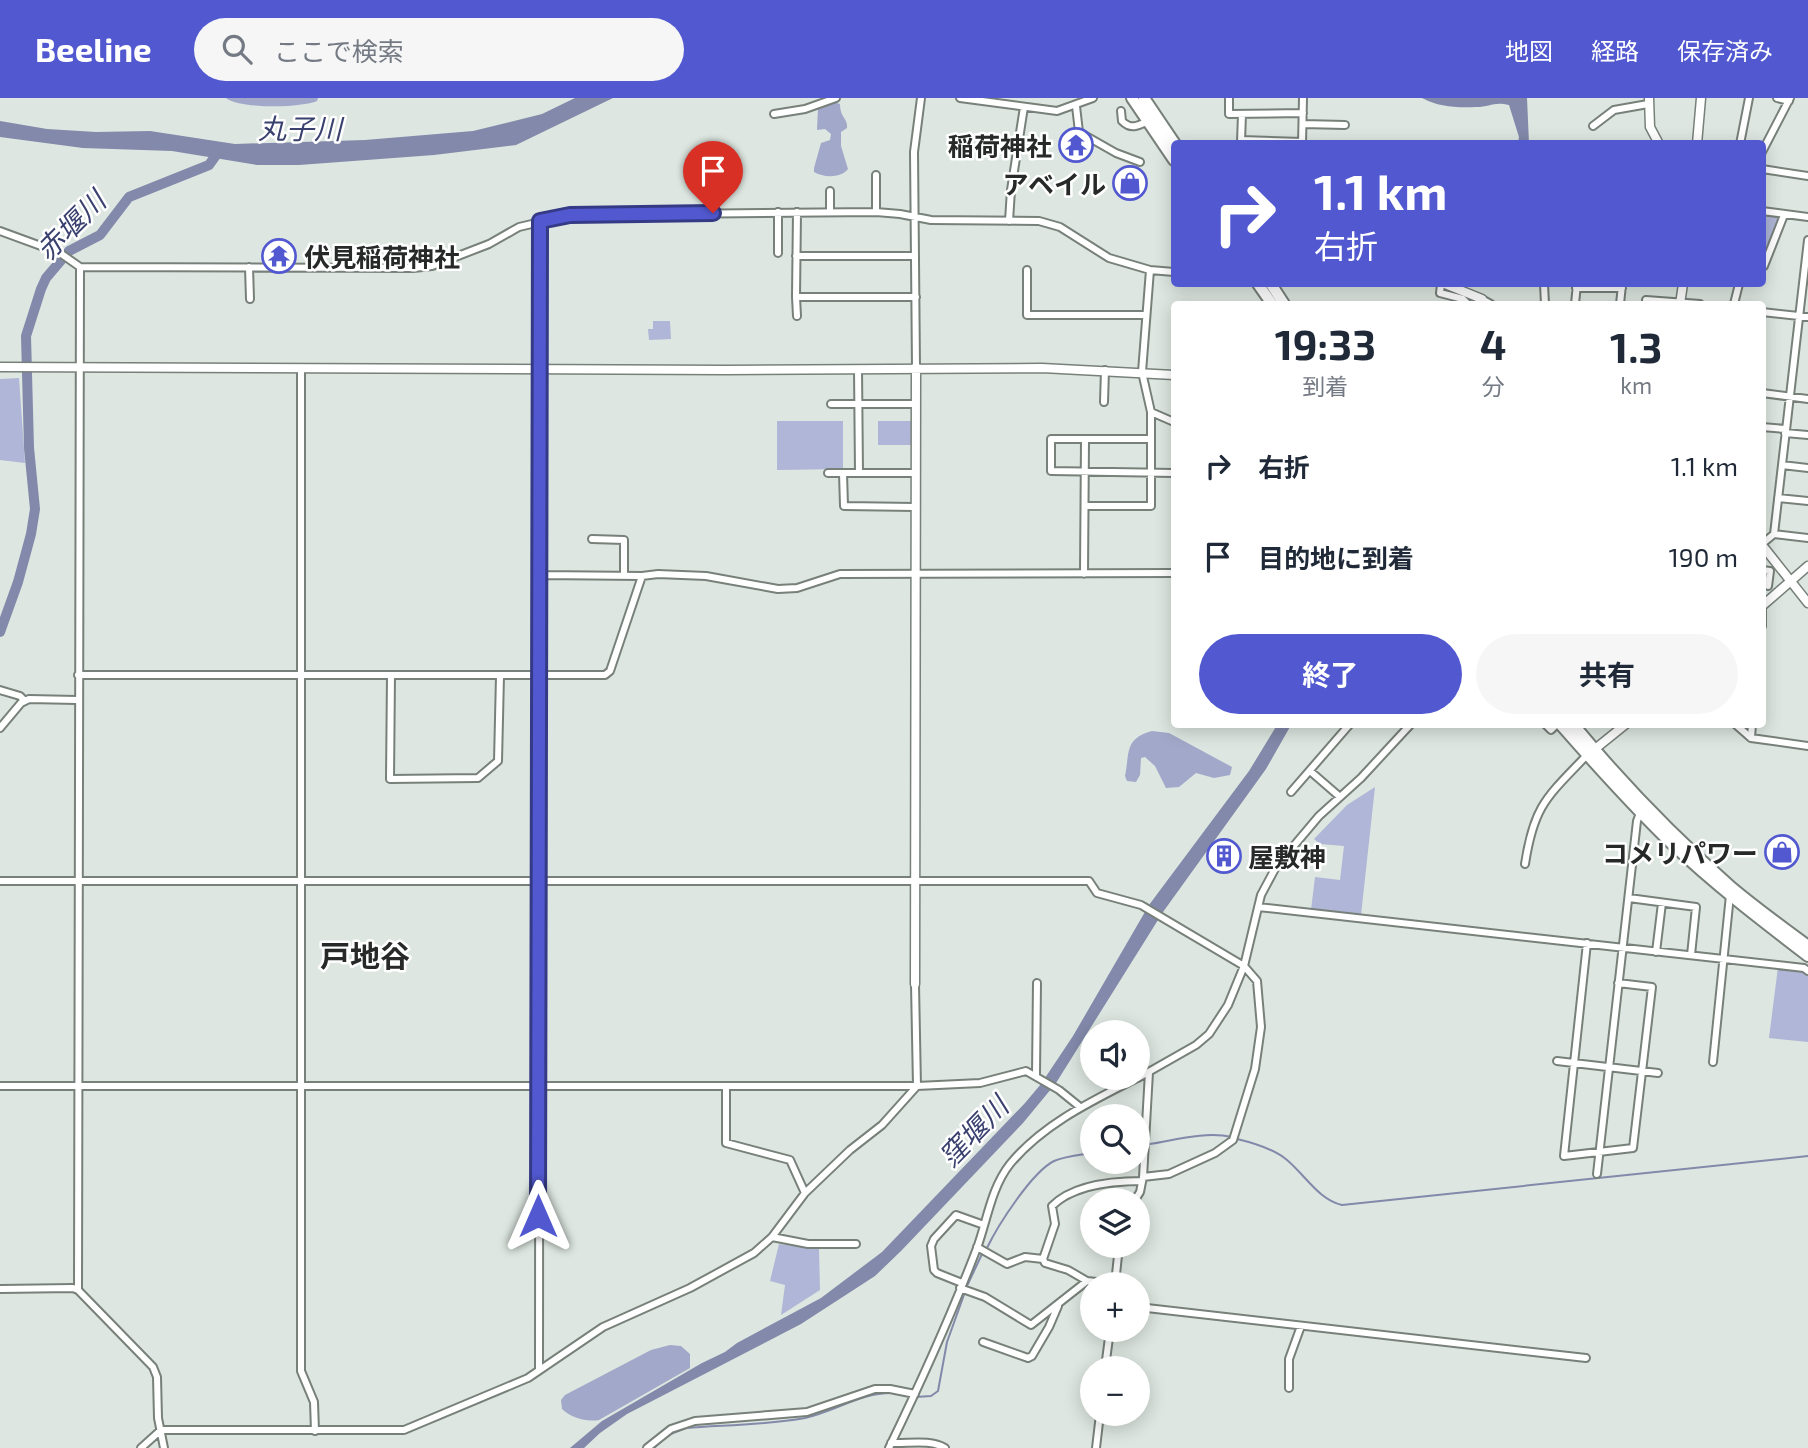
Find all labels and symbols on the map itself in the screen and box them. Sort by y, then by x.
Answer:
water label: 丸子川 [258,111,345,145]
temple icon: 稲荷神社 [1057,126,1095,164]
place label: 稲荷神社 [948,130,1052,161]
pin [683,141,743,213]
shop icon: アベイル [1111,164,1149,202]
place label: アベイル [1003,168,1106,199]
water label: 赤堰川 [28,181,114,267]
temple icon: 伏見稲荷神社 [260,237,298,275]
place label: 伏見稲荷神社 [304,241,460,272]
shop icon: コメリパワー [1763,833,1801,871]
building icon: 屋敷神 [1205,837,1243,875]
place label: コメリパワー [1602,837,1758,868]
place label: 屋敷神 [1248,841,1326,872]
district label: 戸地谷 [320,937,410,973]
water label: 窪堰川 [932,1087,1016,1173]
position arrow [501,1179,575,1253]

